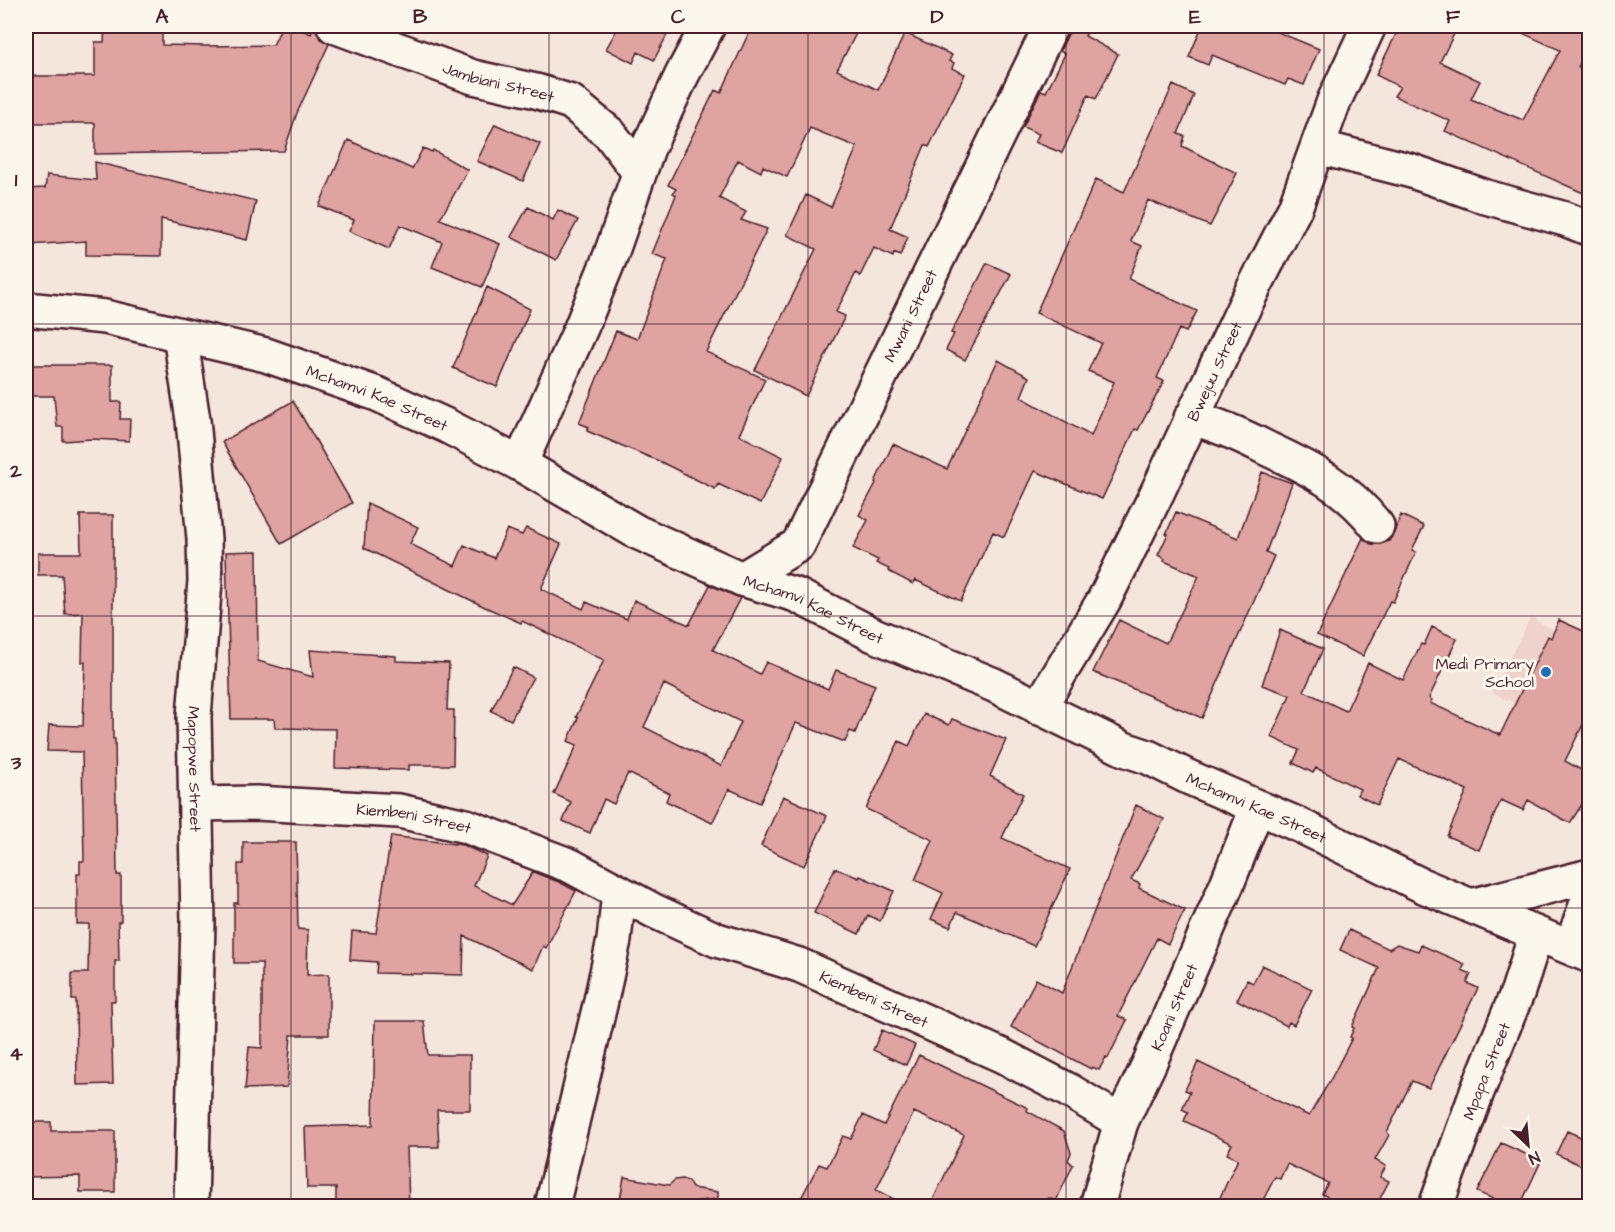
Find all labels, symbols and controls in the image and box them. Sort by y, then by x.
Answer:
text: A [156,3,169,31]
text: B [413,3,428,31]
text: C [671,3,686,31]
text: D [931,3,944,31]
text: E [1189,3,1201,31]
text: F [1446,3,1461,31]
street label: Jambiani Street [439,57,557,108]
text: 1 [15,166,18,194]
street label: Mwani Street [879,265,943,366]
street label: Bwejuu Street [1182,318,1248,425]
street label: Mchamvi Kae Street [303,360,452,437]
text: 2 [9,457,22,485]
street label: Mchamvi Kae Street [741,570,887,650]
place label: Medi Primary School [1435,653,1534,693]
marker: Medi Primary School [1539,665,1553,679]
street label: Mapopwe Street [182,705,206,833]
text: 3 [10,749,22,777]
street label: Mchamvi Kae Street [1183,768,1331,849]
street label: Kiembeni Street [356,799,475,839]
street label: Koani Street [1146,960,1203,1054]
street label: Kiembeni Street [816,966,932,1034]
street label: Mpapa Street [1458,1019,1516,1123]
text: 4 [9,1040,23,1068]
north arrow [1498,1115,1558,1175]
text: N [1525,1145,1543,1170]

